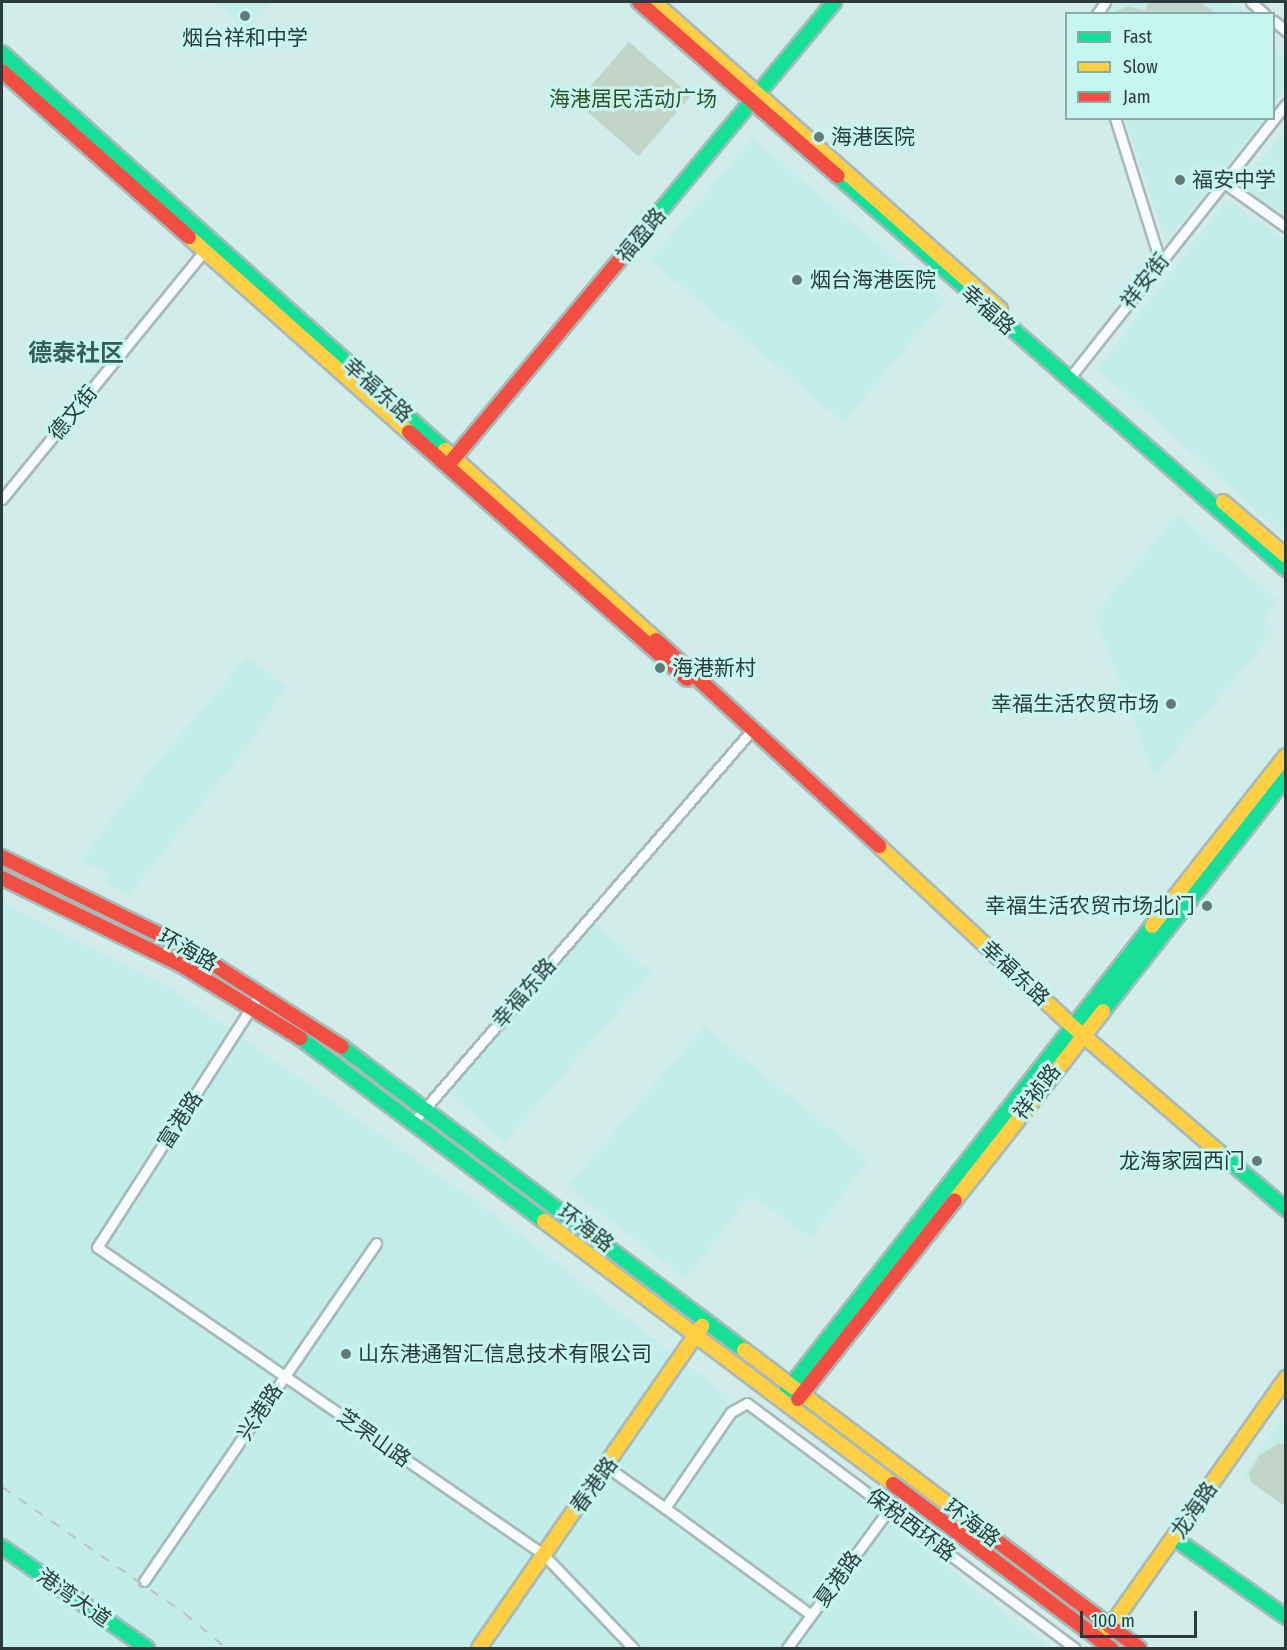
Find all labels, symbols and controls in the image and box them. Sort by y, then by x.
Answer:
marker: 烟台祥和中学 [238,9,252,23]
legend [1065,12,1275,120]
place label: 烟台祥和中学 [182,25,308,51]
text: Fast [1123,26,1152,48]
text: Slow [1123,56,1158,78]
park label: 海港居民活动广场 [549,86,717,112]
text: Jam [1123,86,1151,108]
place label: 海港医院 [831,124,915,150]
marker: 海港医院 [812,130,826,144]
place label: 福安中学 [1192,167,1276,193]
marker: 福安中学 [1173,173,1187,187]
street label: 福盈路 [611,203,671,267]
street label: 祥安街 [1116,248,1174,314]
place label: 烟台海港医院 [810,267,936,293]
marker: 烟台海港医院 [788,271,806,289]
street label: 幸福路 [956,280,1020,340]
district label: 德泰社区 [28,340,124,368]
street label: 幸福东路 [338,353,418,427]
street label: 德文街 [43,381,103,445]
place label: 海港新村 [672,655,756,681]
marker: 海港新村 [653,661,667,675]
place label: 幸福生活农贸市场 [991,691,1159,717]
marker: 幸福生活农贸市场 [1164,697,1178,711]
place label: 幸福生活农贸市场北门 [985,893,1195,919]
marker: 幸福生活农贸市场北门 [1200,899,1214,913]
street label: 环海路 [154,924,222,976]
street label: 幸福东路 [976,935,1054,1011]
street label: 幸福东路 [487,953,561,1033]
street label: 祥祯路 [1008,1059,1066,1125]
street label: 富港路 [152,1087,208,1153]
place label: 龙海家园西门 [1119,1148,1245,1174]
marker: 龙海家园西门 [1250,1154,1264,1168]
street label: 环海路 [553,1199,619,1257]
place label: 山东港通智汇信息技术有限公司 [358,1341,652,1367]
marker: 山东港通智汇信息技术有限公司 [339,1347,353,1361]
street label: 兴港路 [232,1379,288,1445]
street label: 芝罘山路 [332,1404,416,1472]
street label: 春港路 [565,1452,623,1518]
street label: 龙海路 [1166,1477,1222,1543]
street label: 保税西环路 [861,1483,961,1567]
street label: 环海路 [939,1494,1005,1552]
street label: 夏港路 [809,1546,867,1612]
street label: 港湾大道 [32,1564,116,1632]
scale bar [1083,1599,1200,1637]
text: 100 m [1091,1610,1135,1632]

